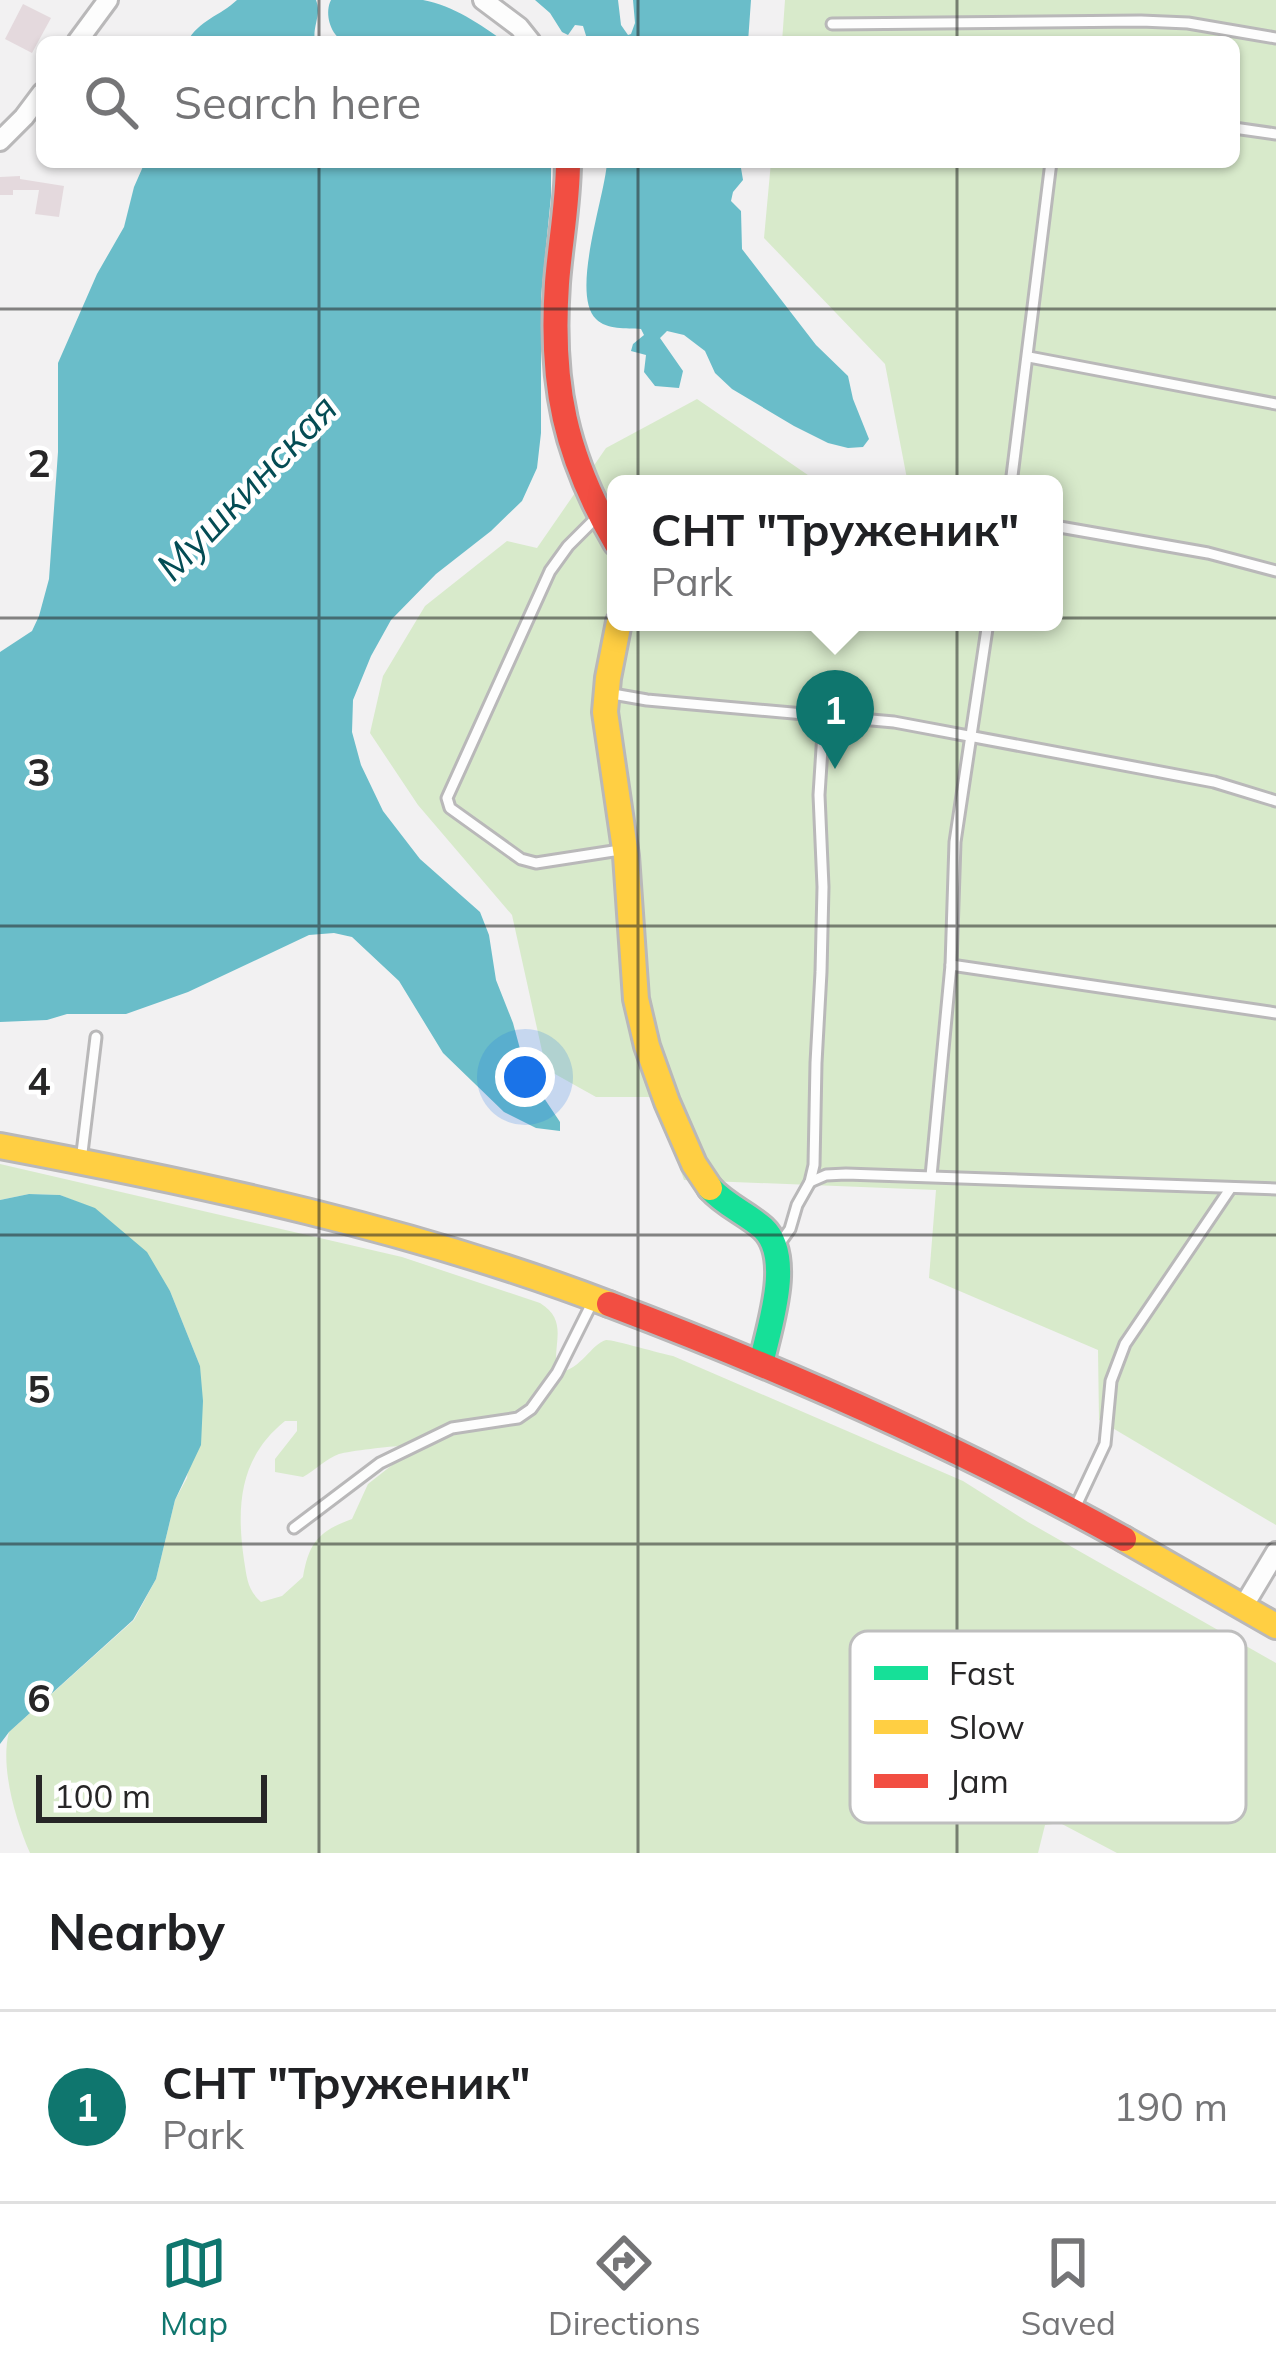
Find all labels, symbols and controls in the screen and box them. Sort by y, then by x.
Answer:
search box [36,36,1240,168]
icon: search [78,69,144,135]
text: Search here [174,74,421,130]
water label: Мушкинская [145,384,347,590]
text: 2 [27,438,51,487]
popup [607,475,1063,631]
text: СНТ "Труженик" [651,501,1019,557]
text: Park [651,557,733,606]
pin: 1 [796,670,874,769]
text: 3 [27,747,51,796]
your location [495,1047,555,1107]
text: 4 [27,1056,51,1105]
text: 5 [27,1364,51,1413]
legend [850,1631,1246,1823]
text: Fast [949,1652,1014,1693]
text: 6 [27,1673,51,1722]
text: Slow [949,1706,1025,1747]
text: Jam [949,1760,1009,1801]
scale bar [36,1769,267,1822]
text: 100 m [54,1775,151,1816]
text: Nearby [48,1899,225,1963]
text: СНТ "Труженик" [162,2054,530,2110]
text: 1 [75,2082,99,2131]
text: 190 m [1113,2082,1228,2131]
text: Park [162,2110,244,2159]
tab: Map [160,2230,228,2343]
tab: Directions [548,2230,701,2343]
tab: Saved [1021,2230,1116,2343]

